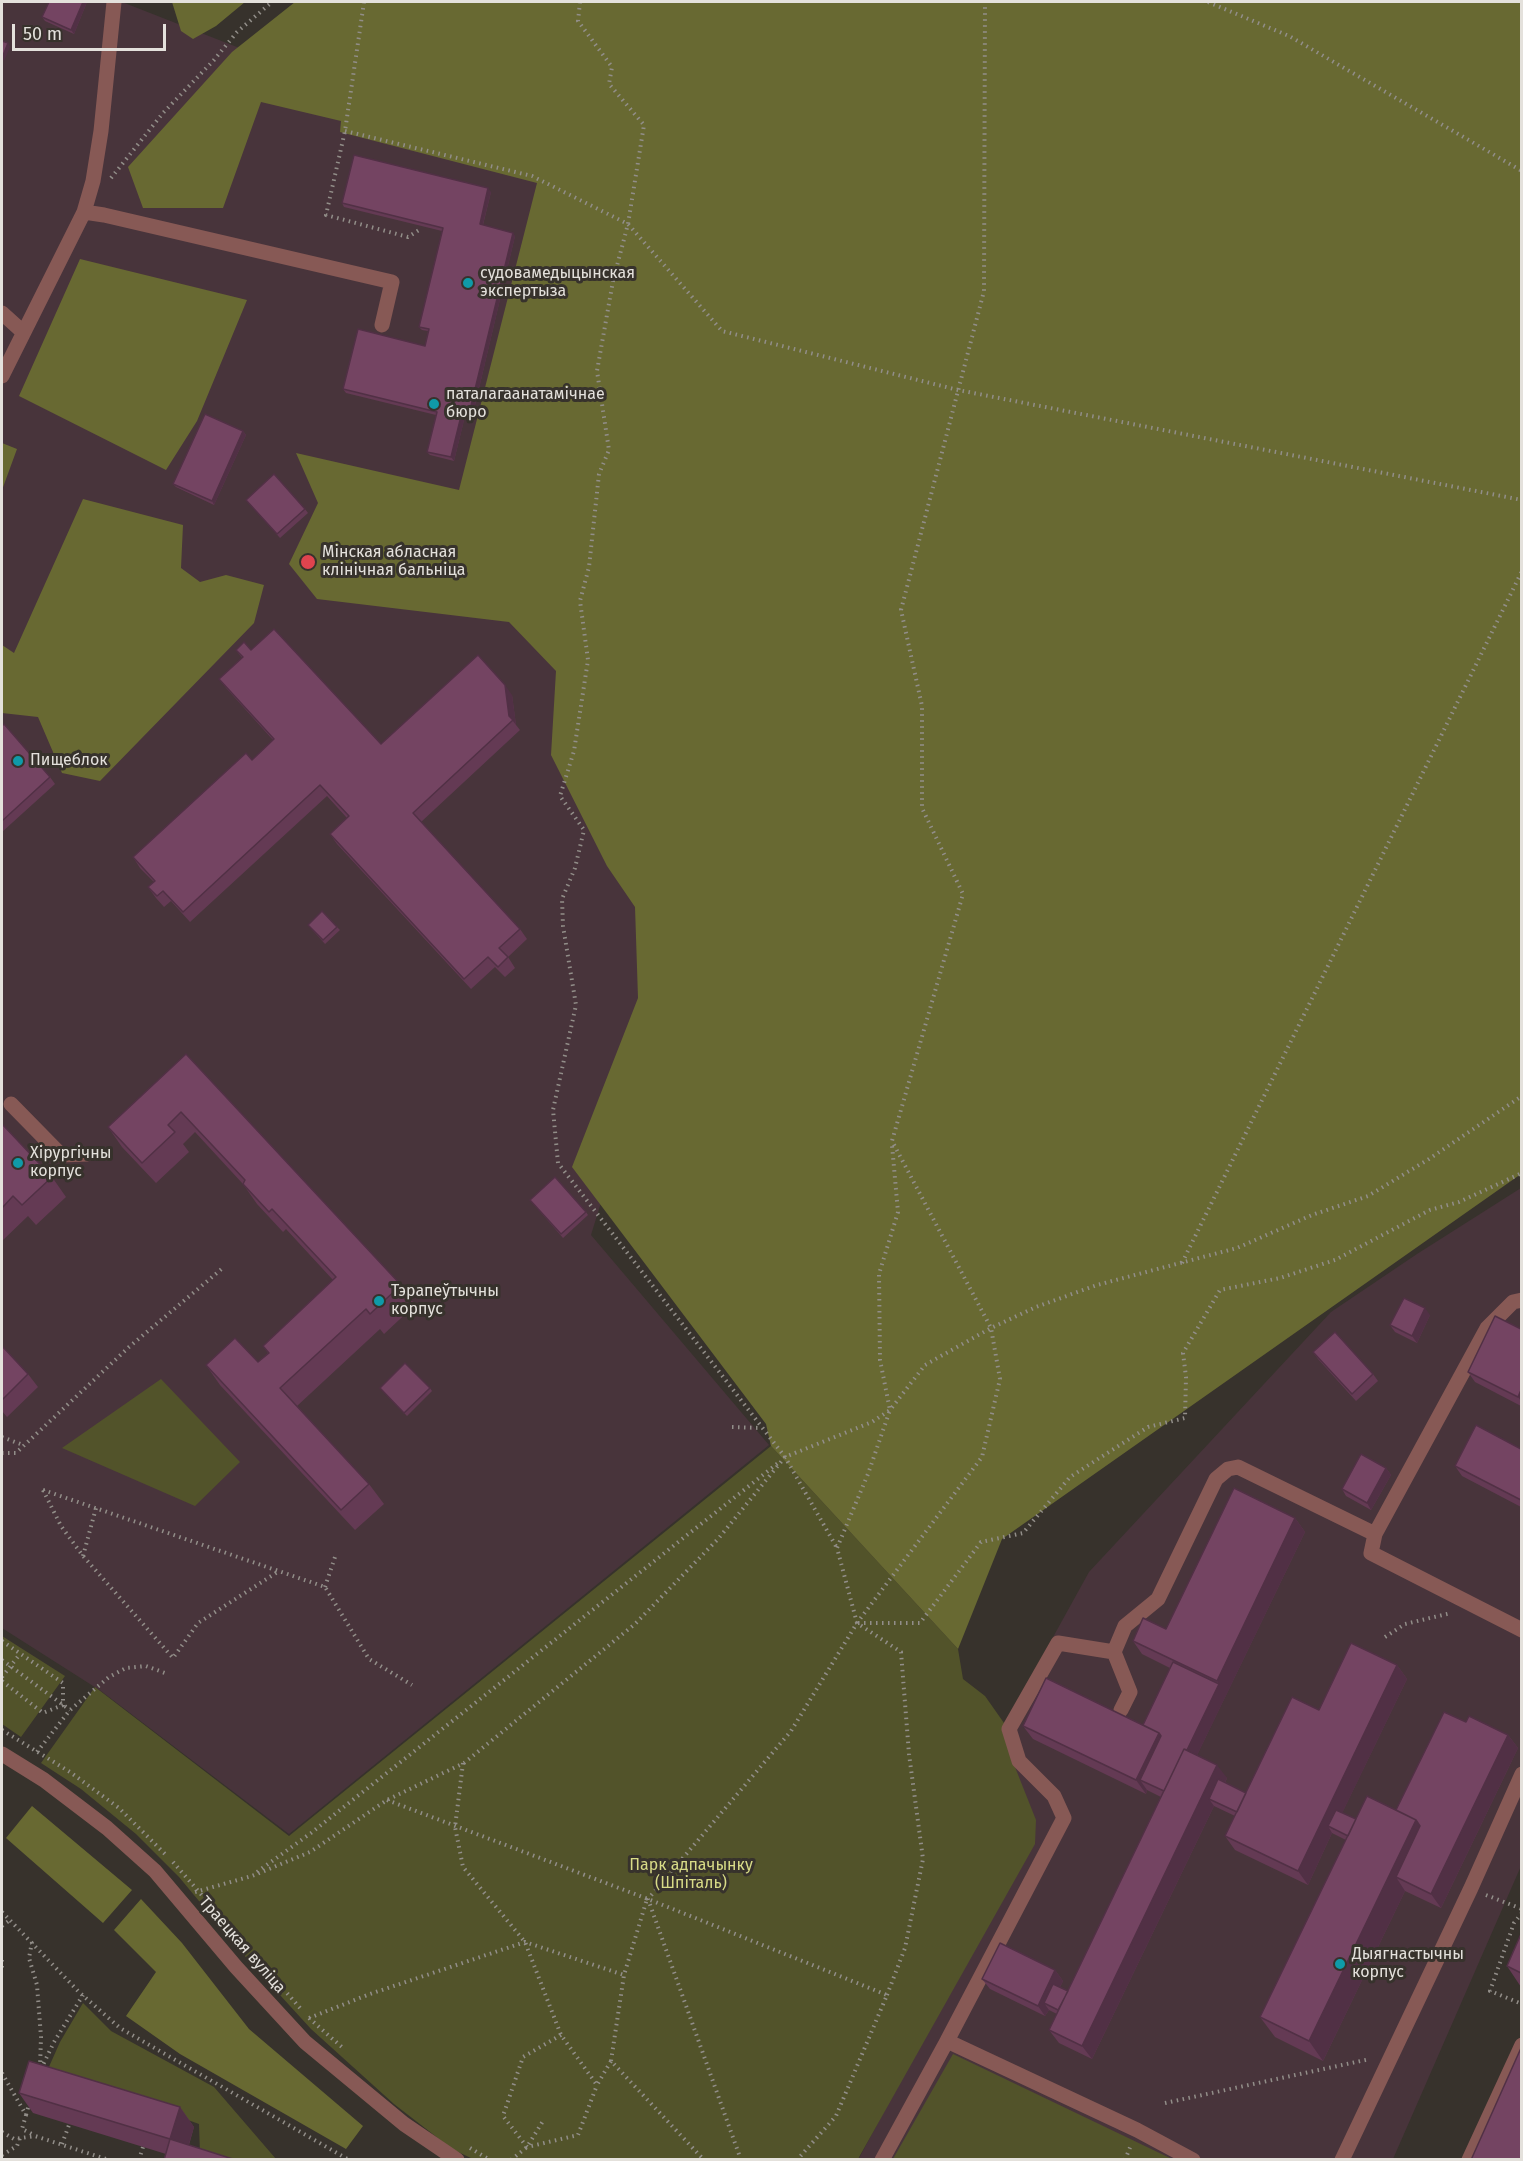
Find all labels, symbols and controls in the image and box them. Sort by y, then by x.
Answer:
scale bar [15,12,170,50]
text: 50 m [23,23,62,45]
place label: судовамедыцынская экспертыза [480,264,635,302]
marker: судовамедыцынская экспертыза [461,276,475,290]
place label: паталагаанатамічнае бюро [446,385,605,423]
marker: паталагаанатамічнае бюро [427,397,441,411]
place label: Мінская абласная клінічная бальніца [322,543,465,581]
marker: Мінская абласная клінічная бальніца [299,553,317,571]
place label: Пищеблок [30,751,108,771]
marker: Пищеблок [11,754,25,768]
place label: Хірургічны корпус [30,1144,111,1182]
marker: Хірургічны корпус [11,1156,25,1170]
place label: Тэрапеўтычны корпус [391,1282,499,1320]
marker: Тэрапеўтычны корпус [372,1294,386,1308]
park label: Парк адпачынку (Шпіталь) [629,1856,753,1894]
street label: Траецкая вуліца [195,1892,289,1998]
place label: Дыягнастычны корпус [1352,1945,1464,1983]
marker: Дыягнастычны корпус [1333,1957,1347,1971]

